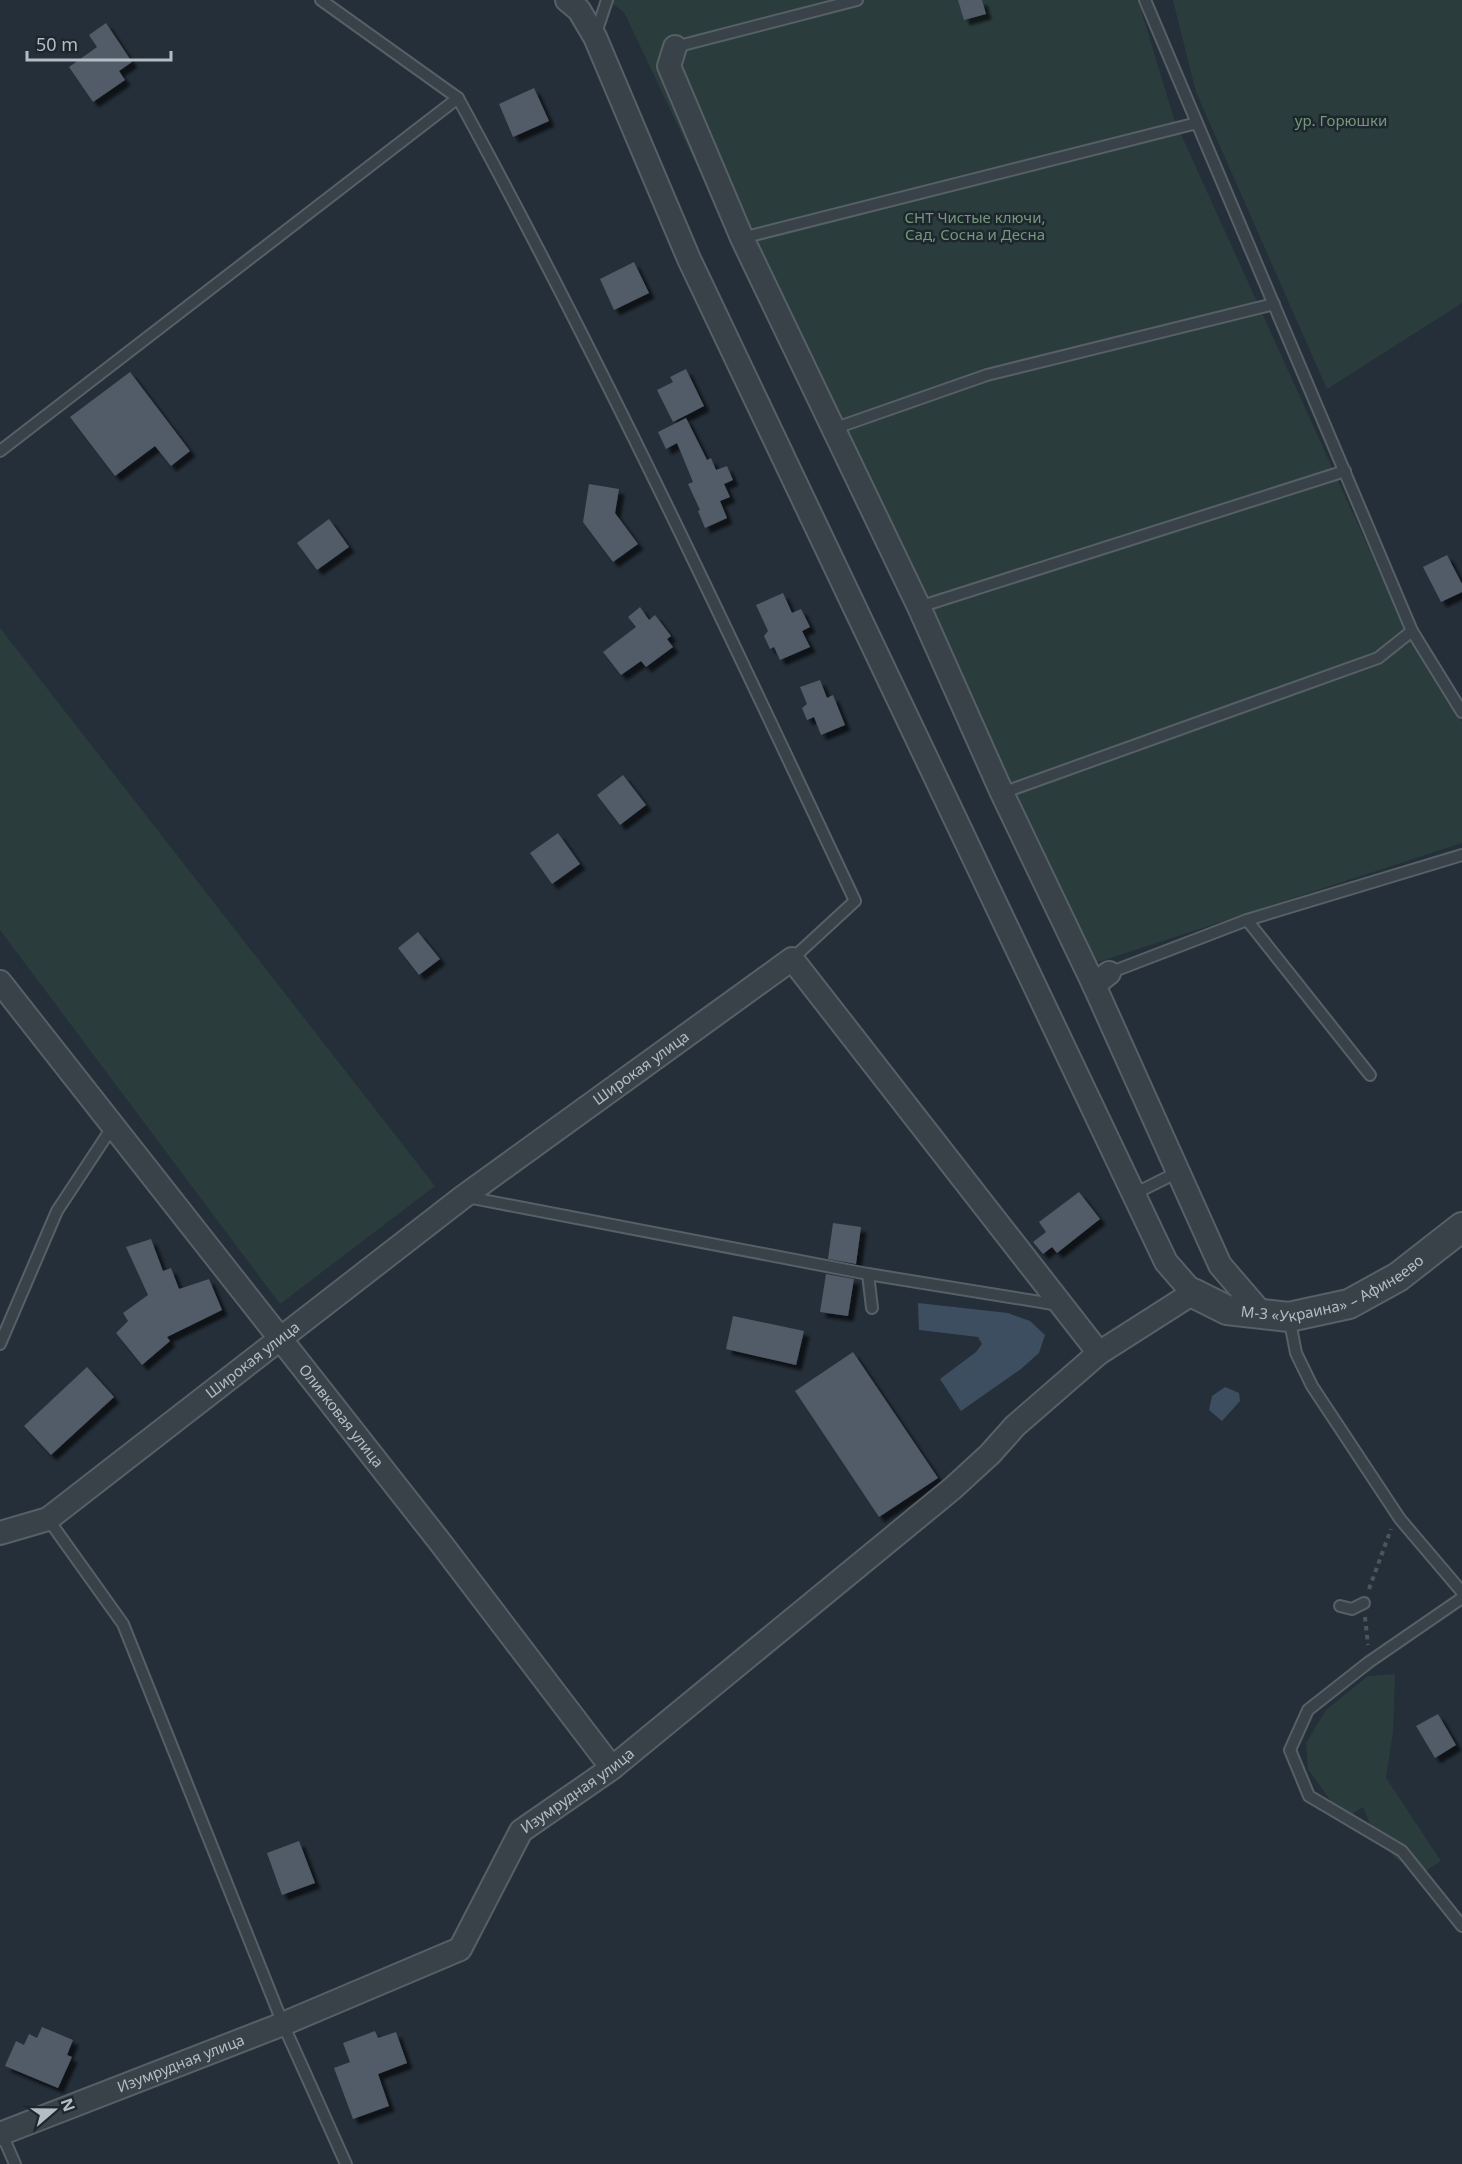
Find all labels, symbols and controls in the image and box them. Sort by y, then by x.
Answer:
scale bar [27,24,171,62]
text: 50 m [36,32,78,56]
park label: ур. Горюшки [1295,110,1387,130]
park label: СНТ Чистые ключи, Сад, Сосна и Десна [904,207,1046,244]
street label: Широкая улица [588,1026,693,1109]
street label: М-3 «Украина» – Афинеево [1240,1250,1427,1326]
street label: Широкая улица [201,1317,303,1402]
street label: Оливковая улица [295,1360,389,1471]
street label: Изумрудная улица [516,1743,638,1837]
street label: Изумрудная улица [114,2029,247,2097]
north arrow [24,2080,84,2140]
text: N [56,2095,81,2115]

